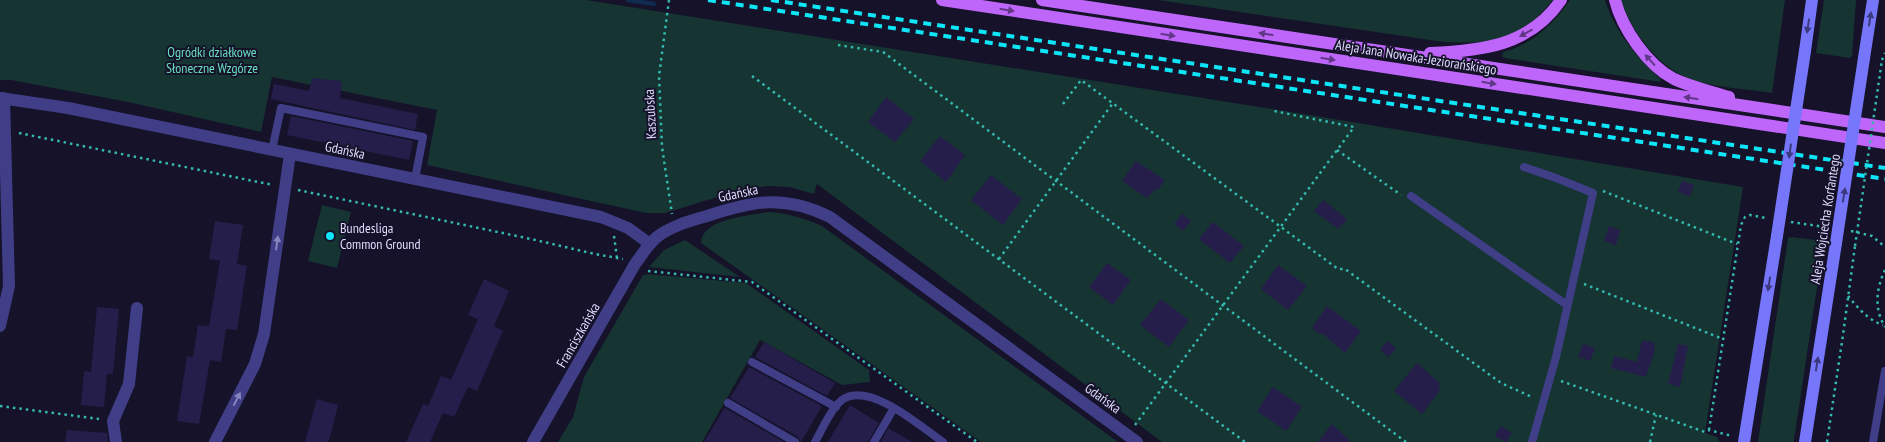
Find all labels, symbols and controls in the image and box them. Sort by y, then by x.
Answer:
one-way arrow [999,6,1015,14]
one-way arrow [1866,11,1874,27]
one-way arrow [1804,18,1812,34]
one-way arrow [1518,29,1533,37]
one-way arrow [1258,30,1274,38]
one-way arrow [1160,31,1176,39]
street label: Aleja Jana Nowaka-Jeziorańskiego [1334,35,1498,79]
park label: Ogródki działkowe Słoneczne Wzgórze [166,43,258,77]
one-way arrow [1644,54,1656,66]
one-way arrow [1321,55,1337,63]
one-way arrow [1481,79,1497,87]
street label: Kaszubska [640,89,660,139]
one-way arrow [1683,94,1699,102]
street label: Gdańska [323,137,367,163]
one-way arrow [1785,144,1793,160]
street label: Aleja Wojciecha Korfantego [1806,153,1844,285]
street label: Gdańska [716,180,760,206]
one-way arrow [1840,187,1848,203]
place label: Bundesliga Common Ground [340,219,421,253]
marker: Bundesliga Common Ground [324,230,336,242]
one-way arrow [273,234,281,250]
one-way arrow [1765,277,1773,293]
street label: Franciszkańska [552,299,604,371]
one-way arrow [1814,356,1822,372]
street label: Gdańska [1081,379,1125,417]
one-way arrow [233,392,241,406]

